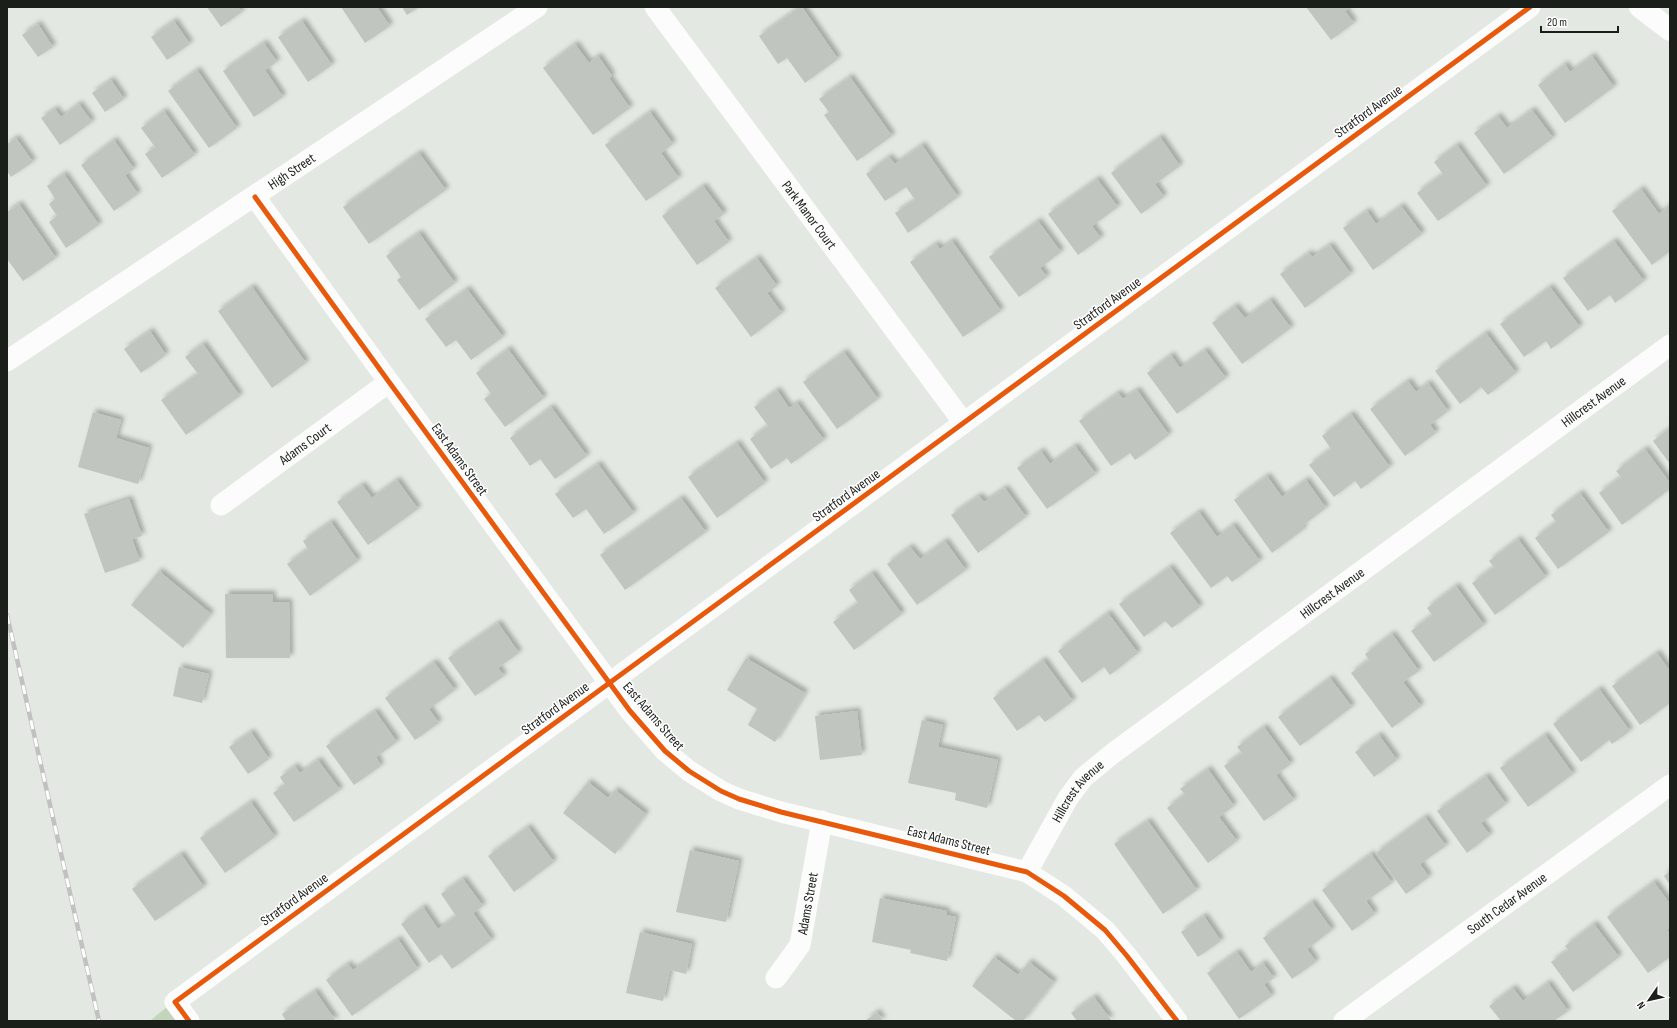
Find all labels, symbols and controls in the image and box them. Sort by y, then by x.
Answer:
scale bar [1541,8,1618,34]
text: 20 m [1547,15,1567,30]
street label: Stratford Avenue [1331,81,1405,142]
street label: High Street [265,150,318,193]
street label: Park Manor Court [778,177,840,253]
street label: Stratford Avenue [1070,273,1144,334]
street label: Hillcrest Avenue [1558,372,1629,431]
street label: Adams Court [275,419,334,469]
street label: East Adams Street [428,420,492,499]
street label: Stratford Avenue [809,465,883,526]
street label: Hillcrest Avenue [1297,564,1368,622]
street label: Stratford Avenue [518,678,592,739]
street label: East Adams Street [619,679,688,754]
street label: Hillcrest Avenue [1048,756,1107,826]
street label: East Adams Street [905,822,992,859]
street label: Stratford Avenue [257,869,331,930]
street label: South Cedar Avenue [1464,869,1550,938]
street label: Adams Street [794,871,822,937]
north arrow [1629,980,1669,1020]
text: N [1634,999,1648,1011]

